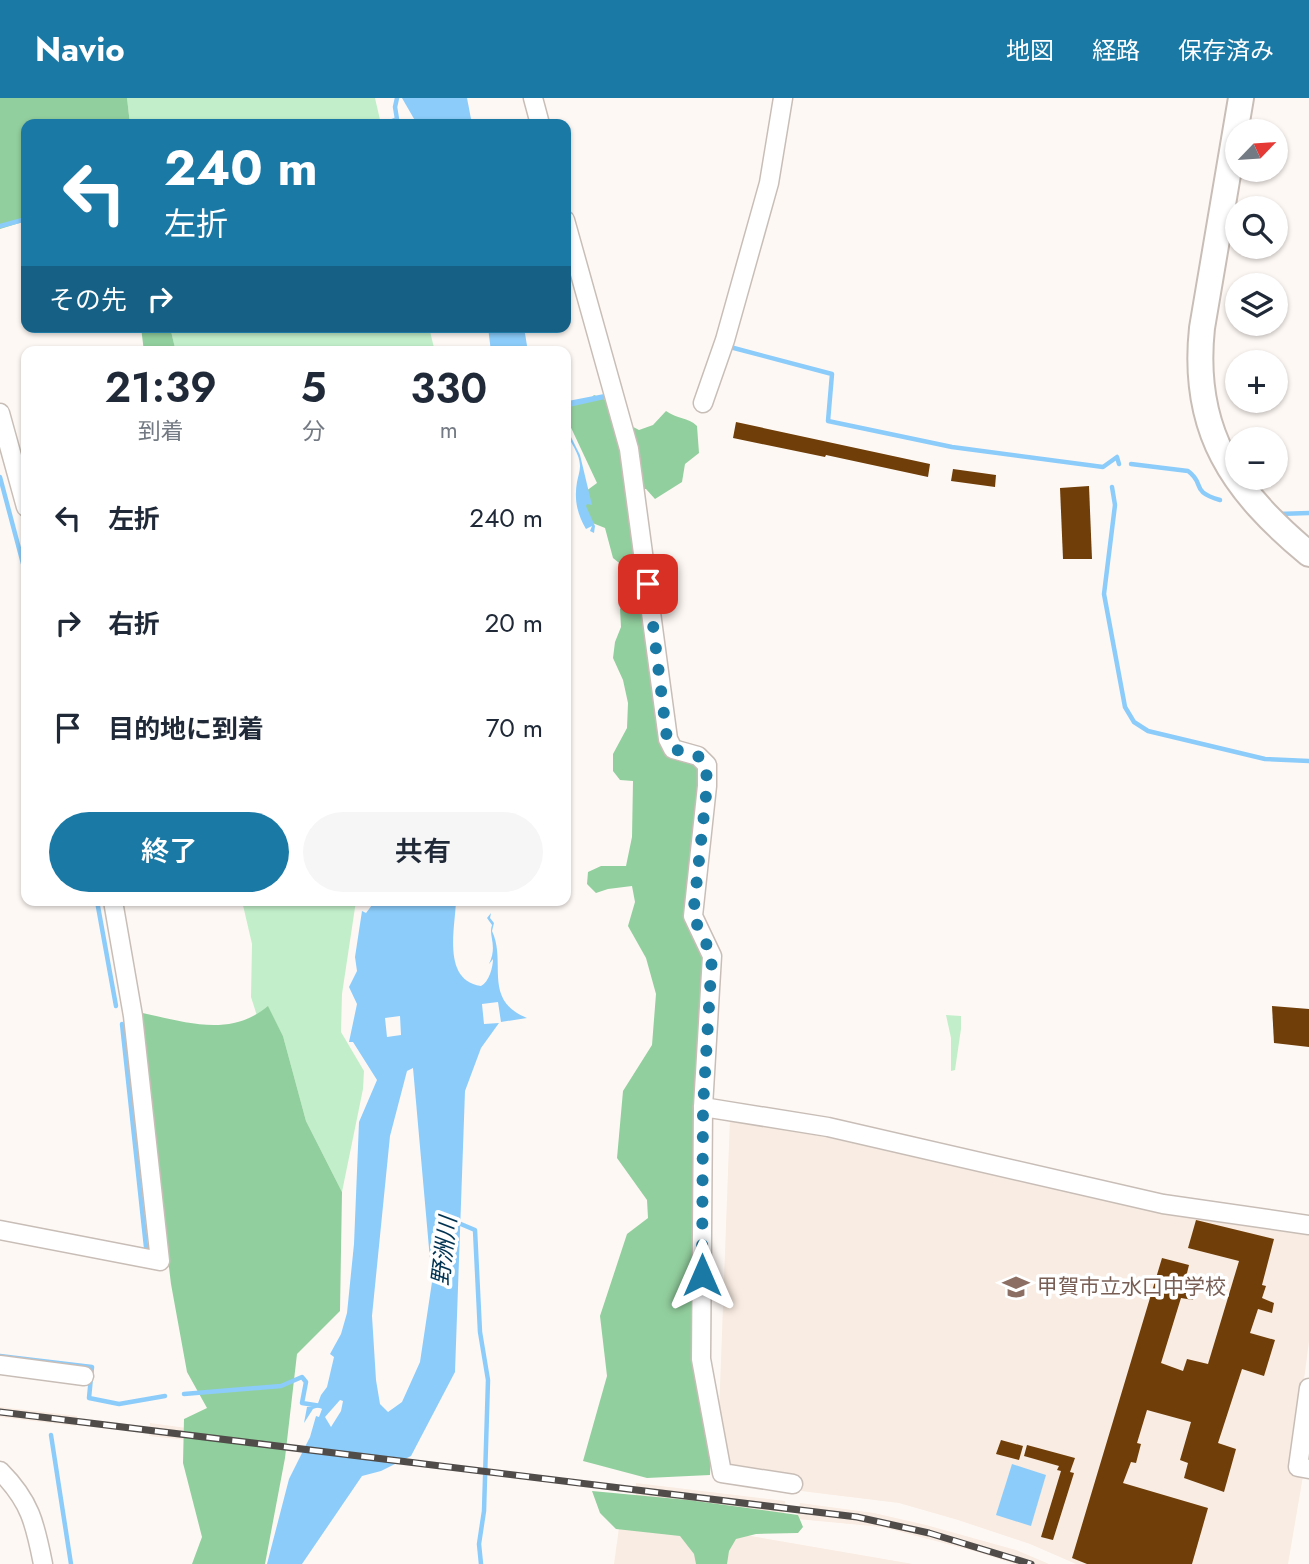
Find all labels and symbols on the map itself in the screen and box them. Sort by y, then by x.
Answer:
north arrow [1225,119,1288,182]
pin [618,554,678,614]
water label: 野洲川 [423,1212,465,1287]
position arrow [665,1238,739,1312]
school or university icon: 甲賀市立水口中学校 [1001,1272,1031,1302]
place label: 甲賀市立水口中学校 [1037,1272,1226,1302]

